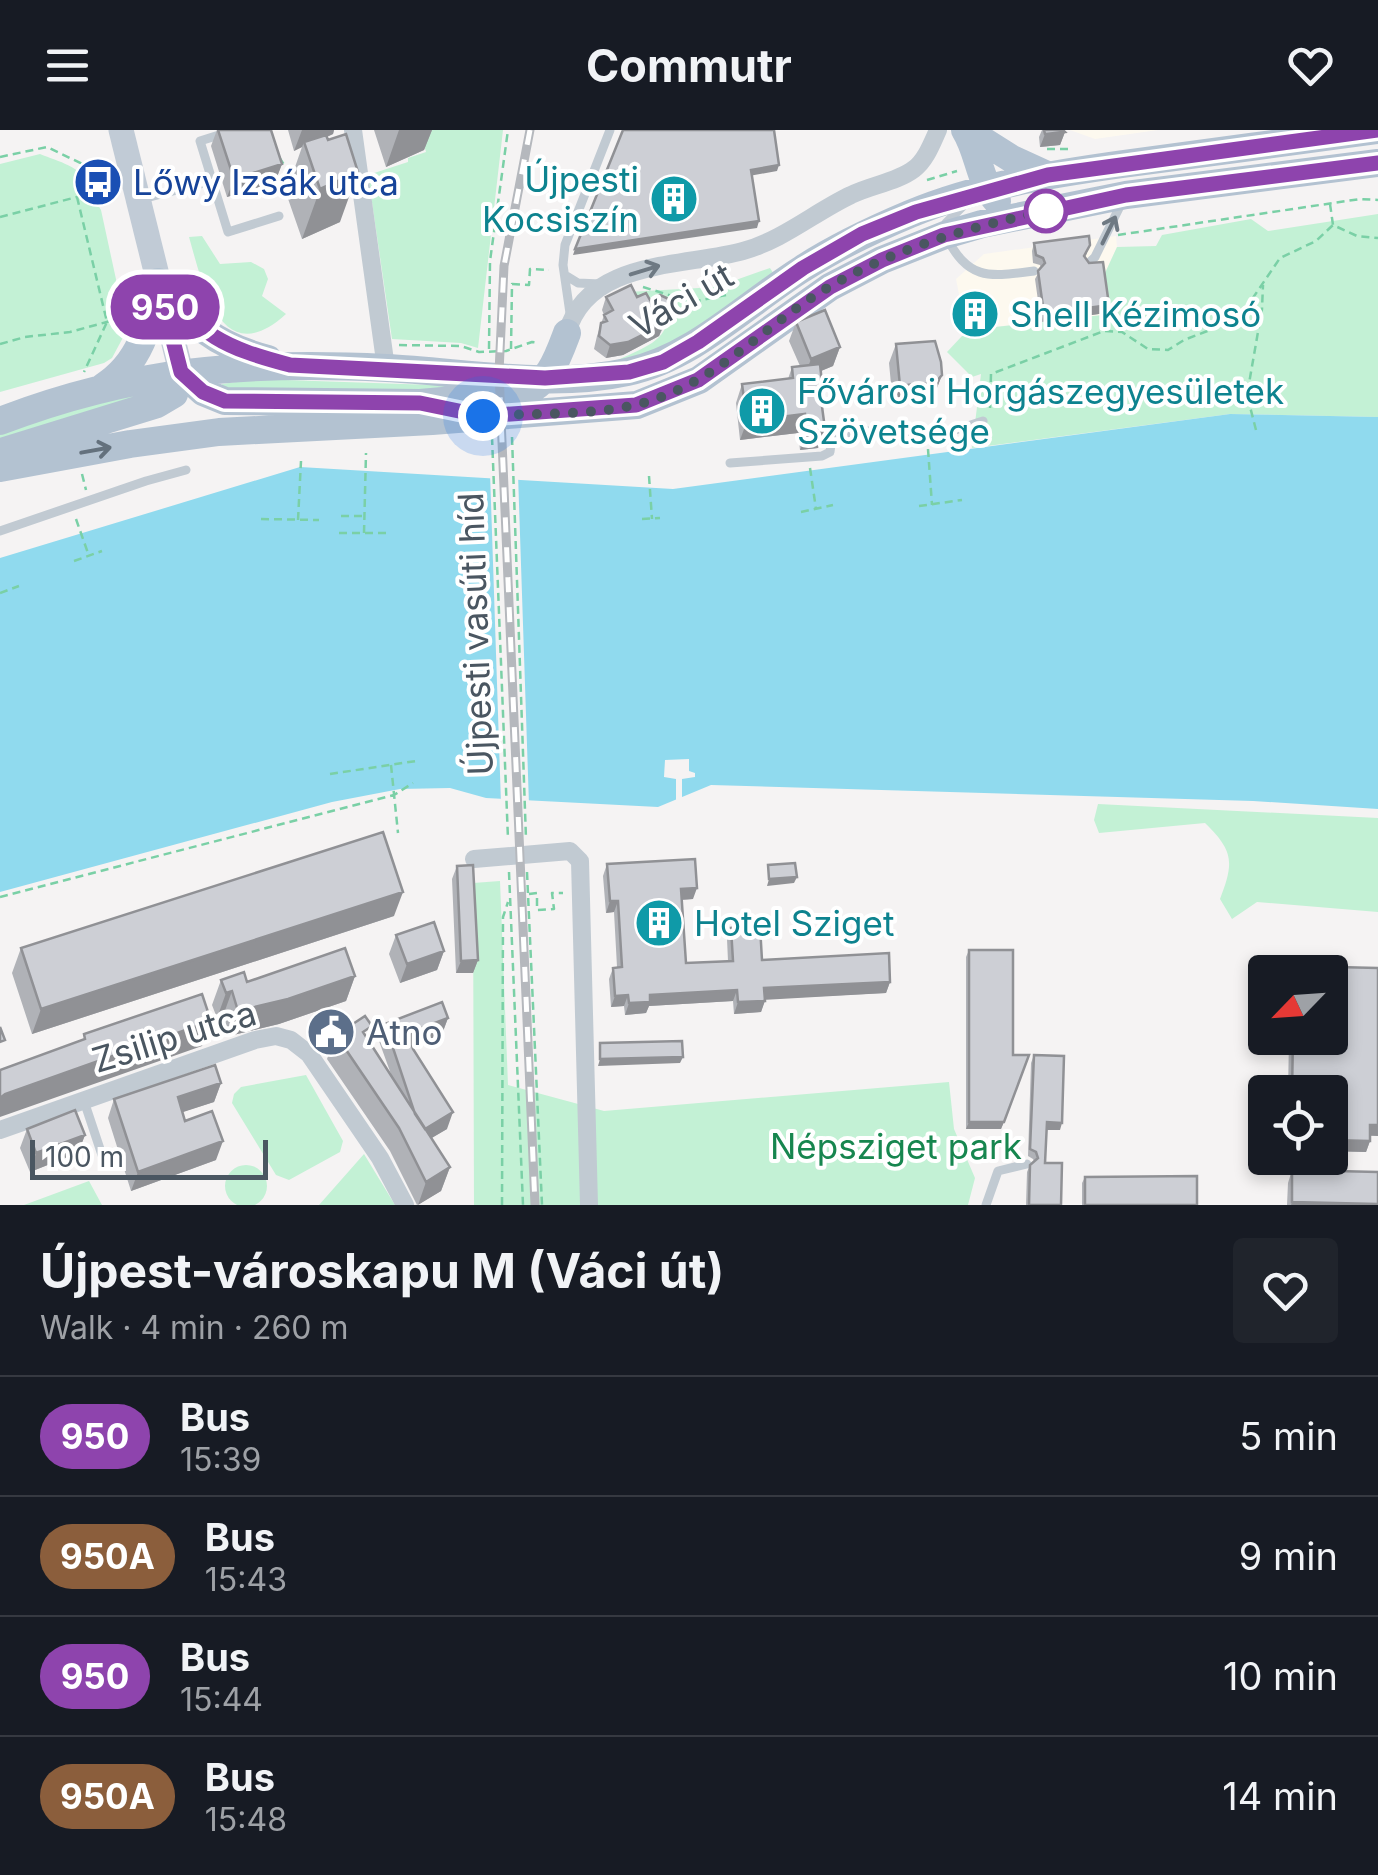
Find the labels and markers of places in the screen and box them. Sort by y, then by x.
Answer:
bus stop icon: Lőwy Izsák utca [72,156,124,208]
place label: Újpesti Kocsiszín [482,158,639,240]
place label: Lőwy Izsák utca [133,161,399,203]
building icon: Újpesti Kocsiszín [648,173,700,225]
unlabelled marker [1025,190,1067,232]
building icon: Shell Kézimosó [949,288,1001,340]
place label: Shell Kézimosó [1010,293,1261,335]
place label: Fővárosi Horgászegyesületek Szövetsége [797,370,1284,452]
building icon: Fővárosi Horgászegyesületek Szövetsége [736,385,788,437]
building icon: Hotel Sziget [633,897,685,949]
place label: Hotel Sziget [694,902,894,944]
public building icon: Atno [305,1006,357,1058]
place label: Atno [366,1011,443,1053]

